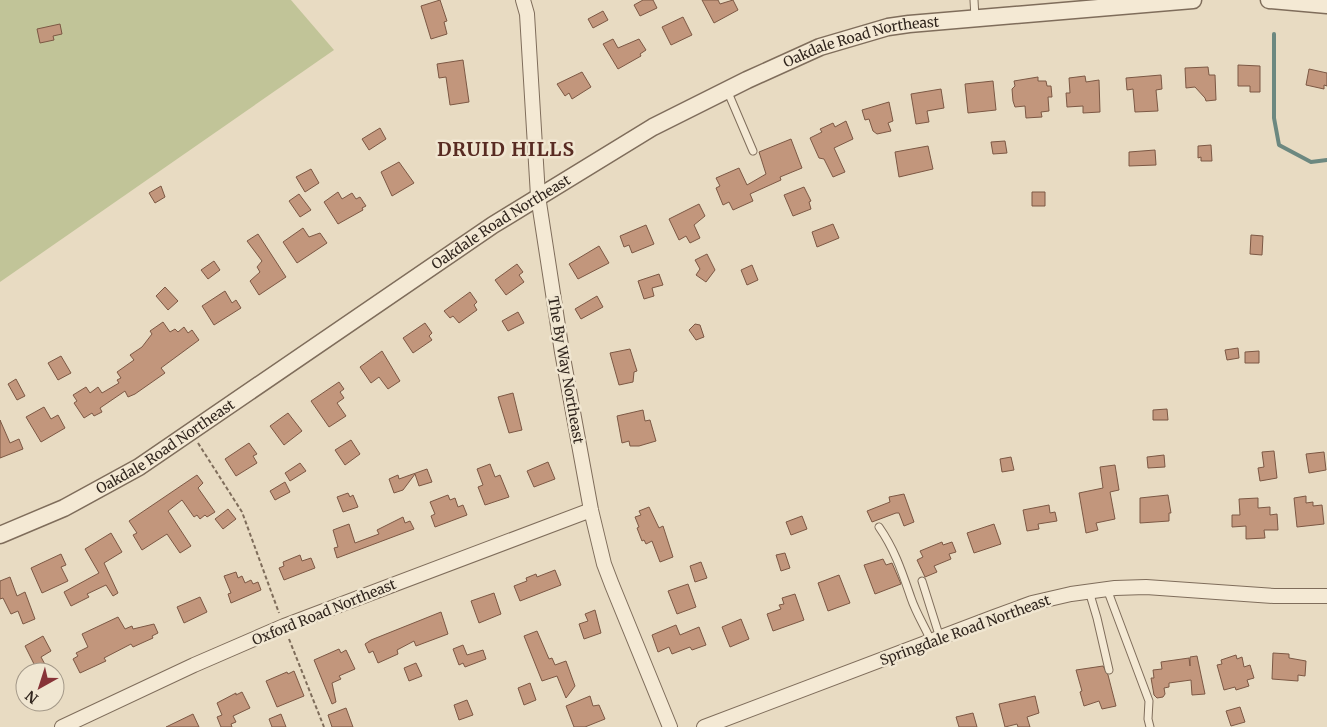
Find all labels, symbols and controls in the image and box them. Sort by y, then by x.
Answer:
street label: Oakdale Road Northeast [780,12,940,71]
district label: DRUID HILLS [437,137,575,161]
street label: Oakdale Road Northeast [428,171,574,273]
street label: The By Way Northeast [544,295,588,446]
street label: Oakdale Road Northeast [93,395,239,498]
street label: Oxford Road Northeast [249,575,399,649]
street label: Springdale Road Northeast [877,591,1053,669]
north arrow [15,662,65,712]
text: N [22,687,42,708]

